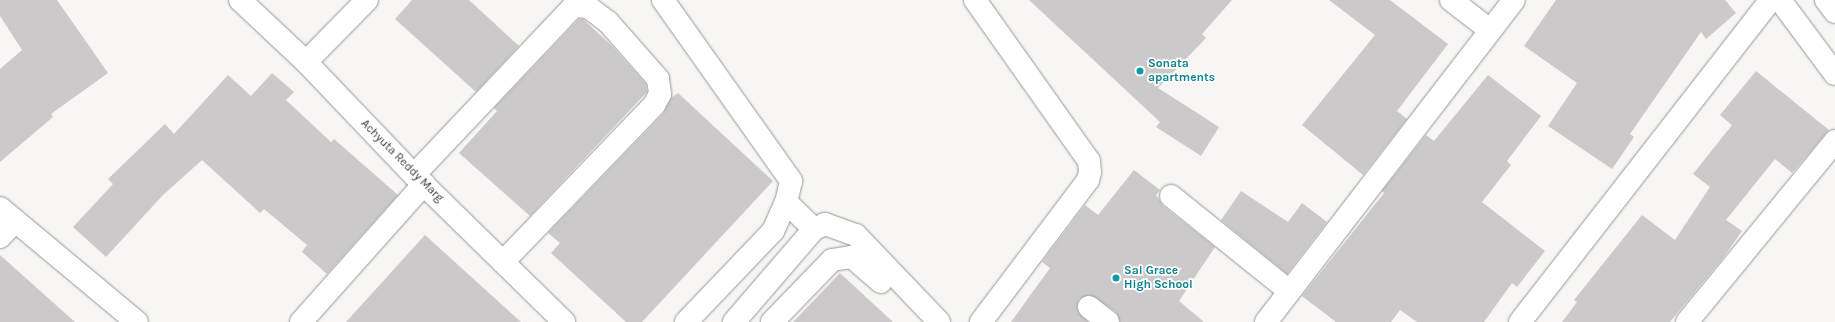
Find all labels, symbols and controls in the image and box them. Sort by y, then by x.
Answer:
place label: Sonata apartments [1148,57,1215,85]
marker: Sonata apartments [1135,66,1145,76]
street label: Achyuta Reddy Marg [358,117,446,205]
place label: Sai Grace High School [1124,264,1193,292]
marker: Sai Grace High School [1111,273,1121,283]

